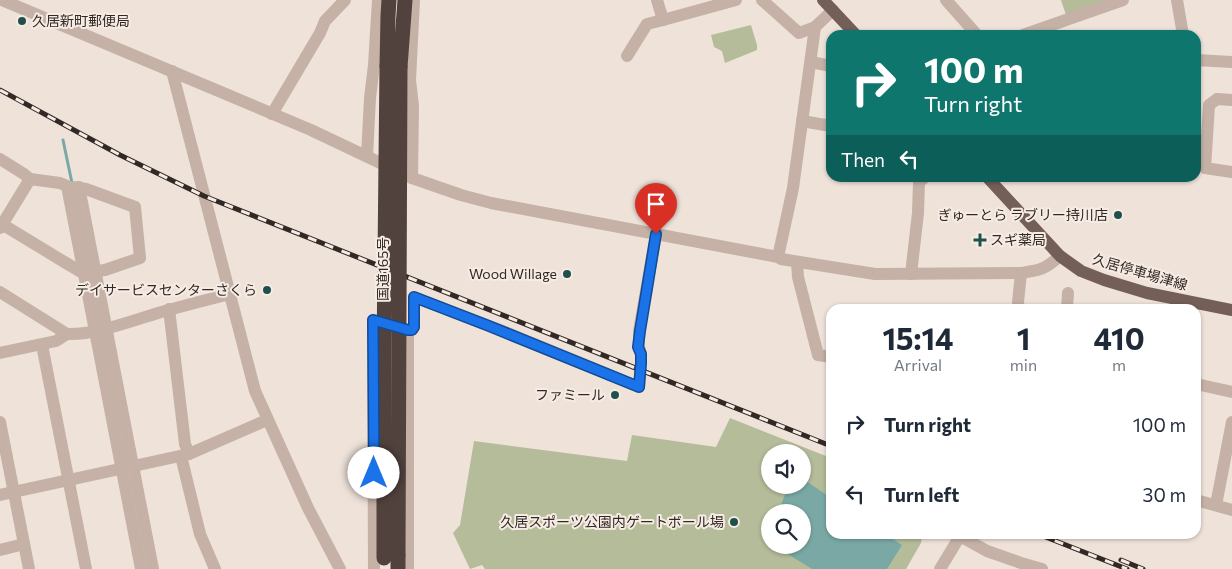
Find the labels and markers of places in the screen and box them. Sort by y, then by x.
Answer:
place label: 久居新町郵便局 [32,12,130,29]
marker: 久居新町郵便局 [16,15,28,27]
pin [635,183,677,234]
place label: ぎゅーとら ラブリー持川店 [938,206,1108,223]
marker: ぎゅーとら ラブリー持川店 [1112,209,1124,221]
place label: スギ薬局 [990,231,1046,248]
marker: スギ薬局 [974,234,986,246]
place label: Wood Willage [469,265,557,282]
marker: Wood Willage [561,268,573,280]
place label: デイサービスセンターさくら [75,281,257,298]
marker: デイサービスセンターさくら [261,284,273,296]
place label: ファミール [535,386,605,403]
marker: ファミール [609,389,621,401]
place label: 久居スポーツ公園内ゲートボール場 [500,513,724,530]
marker: 久居スポーツ公園内ゲートボール場 [728,516,740,528]

